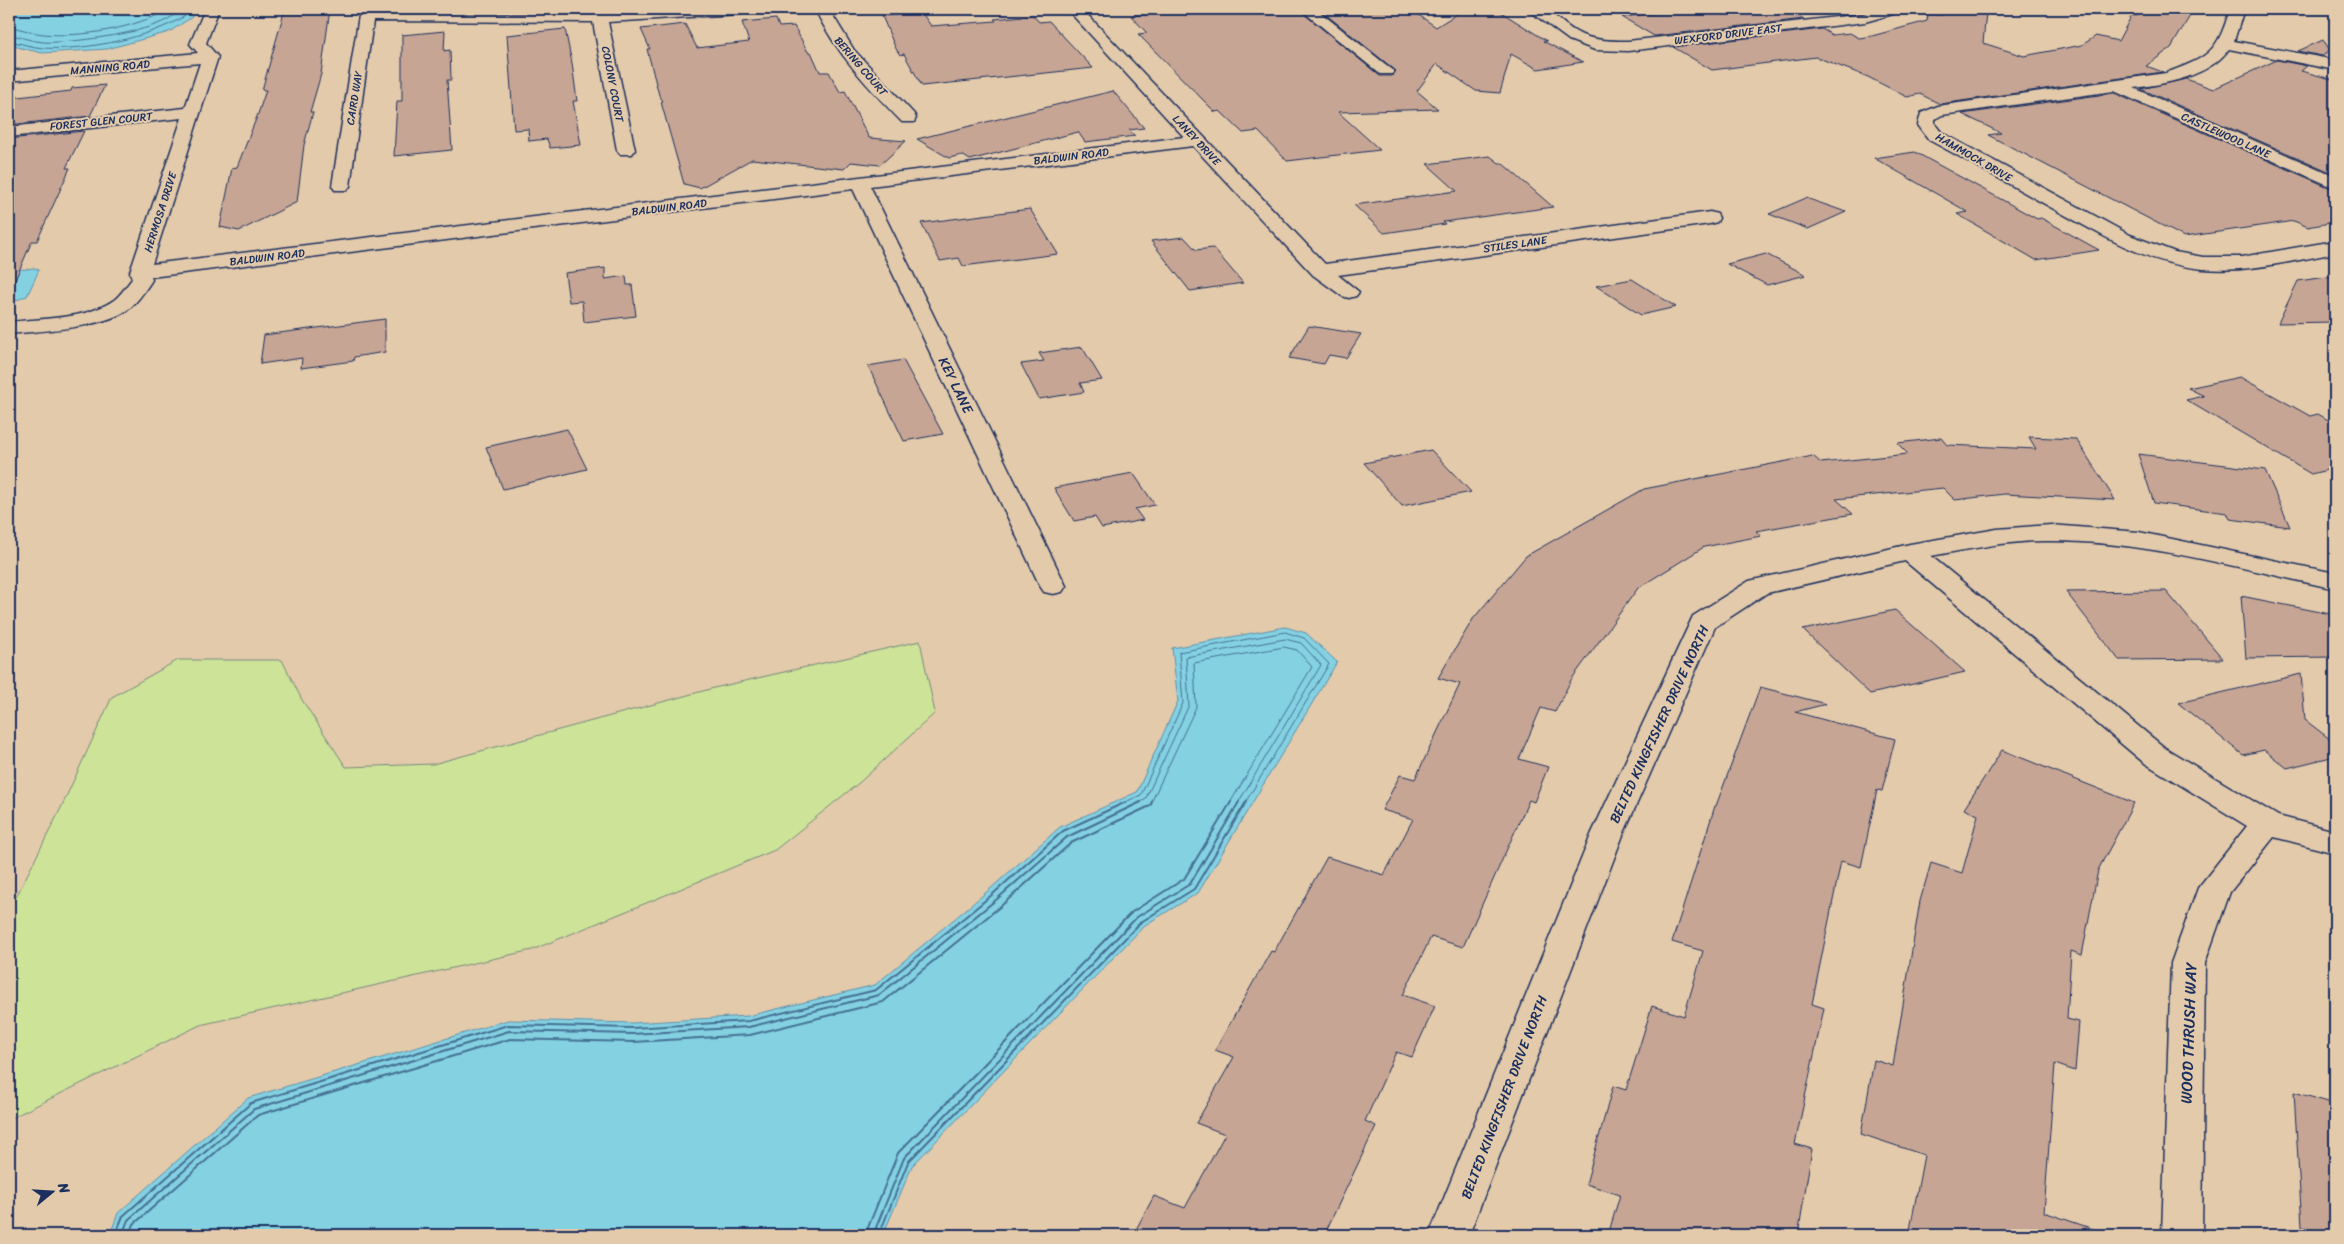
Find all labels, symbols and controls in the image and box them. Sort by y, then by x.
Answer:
street label: WEXFORD DRIVE EAST [1673,18,1784,51]
street label: BERING COURT [829,32,893,101]
street label: COLONY COURT [596,45,629,124]
street label: MANNING ROAD [69,55,151,80]
street label: CAIRD WAY [341,69,368,126]
street label: FOREST GLEN COURT [49,107,154,136]
street label: CASTLEWOOD LANE [2178,107,2274,164]
street label: LANEY DRIVE [1168,110,1226,171]
street label: HAMMOCK DRIVE [1932,128,2017,188]
street label: BALDWIN ROAD [1032,142,1110,171]
street label: HERMOSA DRIVE [139,169,183,255]
street label: BALDWIN ROAD [630,193,708,222]
street label: STILES LANE [1482,231,1549,258]
street label: BALDWIN ROAD [228,243,306,272]
street label: KEY LANE [931,352,981,419]
street label: BELTED KINGFISHER DRIVE NORTH [1602,621,1717,828]
street label: WOOD THRUSH WAY [2172,961,2205,1104]
street label: BELTED KINGFISHER DRIVE NORTH [1454,992,1555,1203]
north arrow [28,1166,78,1216]
text: N [50,1179,77,1197]

